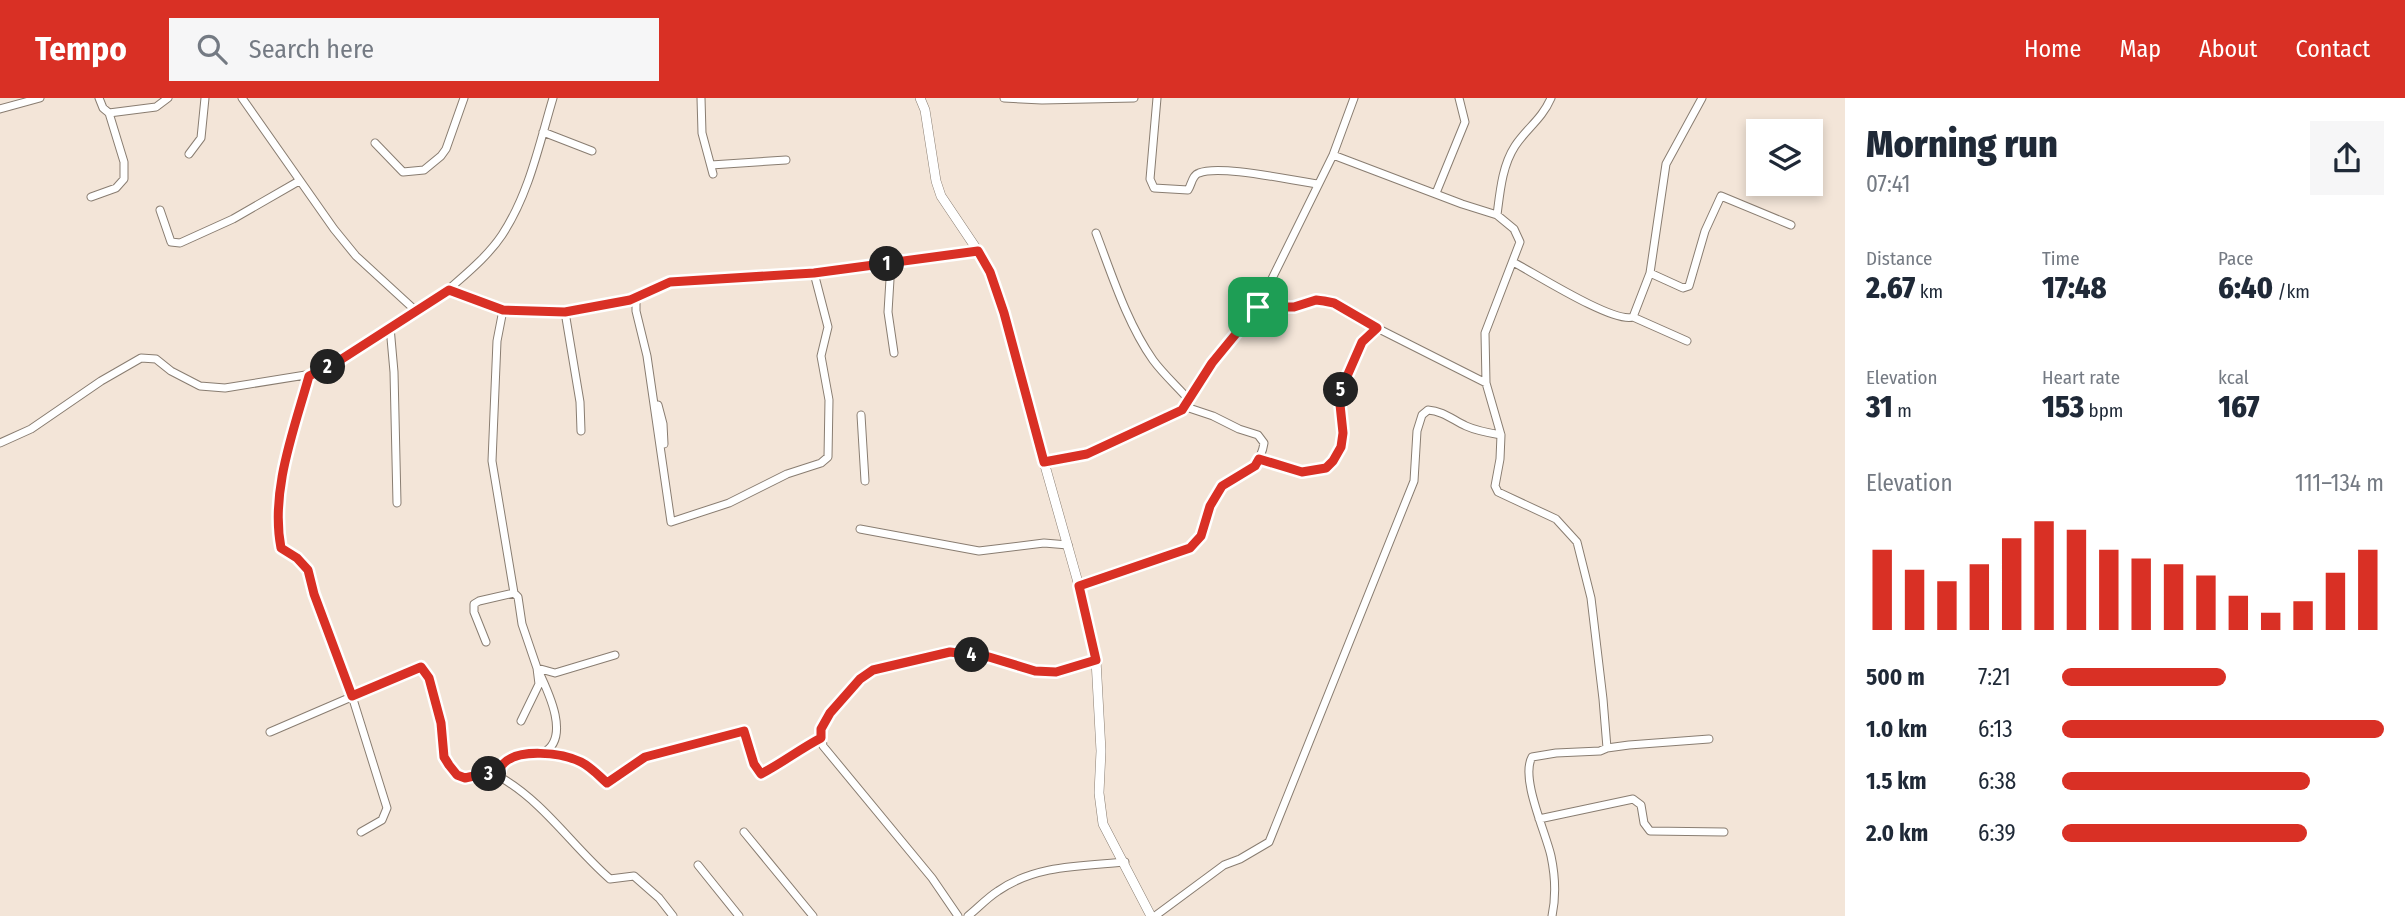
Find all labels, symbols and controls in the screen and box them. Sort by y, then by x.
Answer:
search box [169,18,659,81]
text: Tempo [35,29,127,69]
icon: search [193,30,231,68]
text: Search here [249,34,374,65]
text: Home [2024,35,2081,63]
text: Map [2119,35,2161,63]
text: About [2199,35,2257,63]
text: Contact [2295,35,2370,63]
map controls [1746,119,1823,196]
button: layers [1746,119,1823,196]
text: Morning run [1866,121,2058,167]
button: share [2310,121,2384,195]
text: 07:41 [1866,170,1911,198]
pin: 1 [870,246,904,282]
text: Distance [1866,247,1933,270]
text: Time [2042,247,2080,270]
text: Pace [2218,247,2253,270]
text: 1 [882,252,891,275]
text: 2.67 [1866,270,1915,306]
text: 17:48 [2042,270,2107,306]
text: 6:40 [2218,270,2273,306]
pin [1228,277,1288,337]
text: km [1915,280,1943,303]
text: /km [2273,280,2310,303]
icon: arrive [1239,288,1277,326]
pin: 2 [310,350,346,384]
text: 2 [323,355,332,378]
text: Elevation [1866,366,1938,389]
text: Heart rate [2042,366,2120,389]
text: kcal [2218,366,2249,389]
pin: 5 [1324,372,1358,408]
text: 5 [1336,378,1345,401]
text: 31 [1866,389,1893,425]
text: 153 [2042,389,2084,425]
text: 167 [2218,389,2259,425]
text: m [1893,399,1912,422]
text: bpm [2084,399,2123,422]
text: Elevation [1866,469,1953,497]
text: 111–134 m [2295,469,2384,497]
pin: 4 [954,638,990,672]
text: 4 [967,643,976,666]
text: 500 m [1866,663,1925,691]
text: 7:21 [1978,663,2011,691]
text: 1.0 km [1866,715,1927,743]
text: 6:13 [1978,715,2013,743]
pin: 3 [472,756,506,792]
text: 3 [484,762,493,785]
text: 1.5 km [1866,767,1927,795]
text: 6:38 [1978,767,2016,795]
text: 2.0 km [1866,819,1928,847]
text: 6:39 [1978,819,2016,847]

